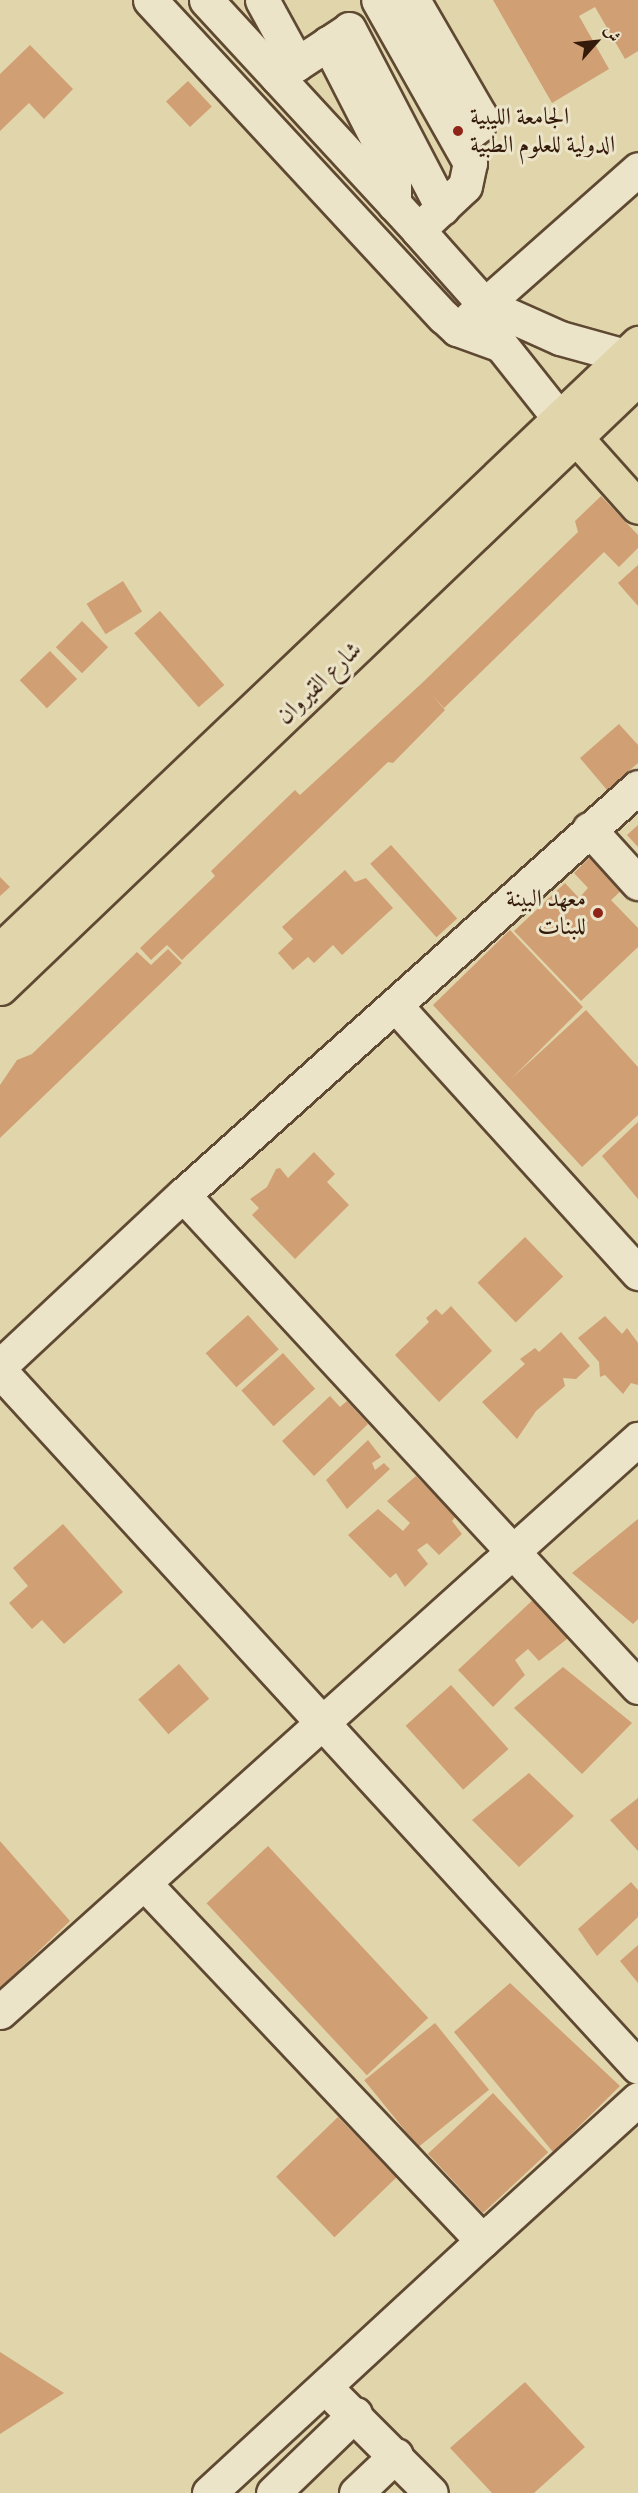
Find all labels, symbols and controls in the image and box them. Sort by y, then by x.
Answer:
north arrow [566,12,626,72]
text: ش [600,22,625,45]
place label: الجامعة الليبية الدولية للعلوم الطبية [470,103,615,159]
marker: الجامعة الليبية الدولية للعلوم الطبية [451,124,465,138]
street label: شارع القيروان [271,635,367,731]
place label: معهد البينة للبنات [506,885,586,941]
marker: معهد البينة للبنات [591,906,605,920]

